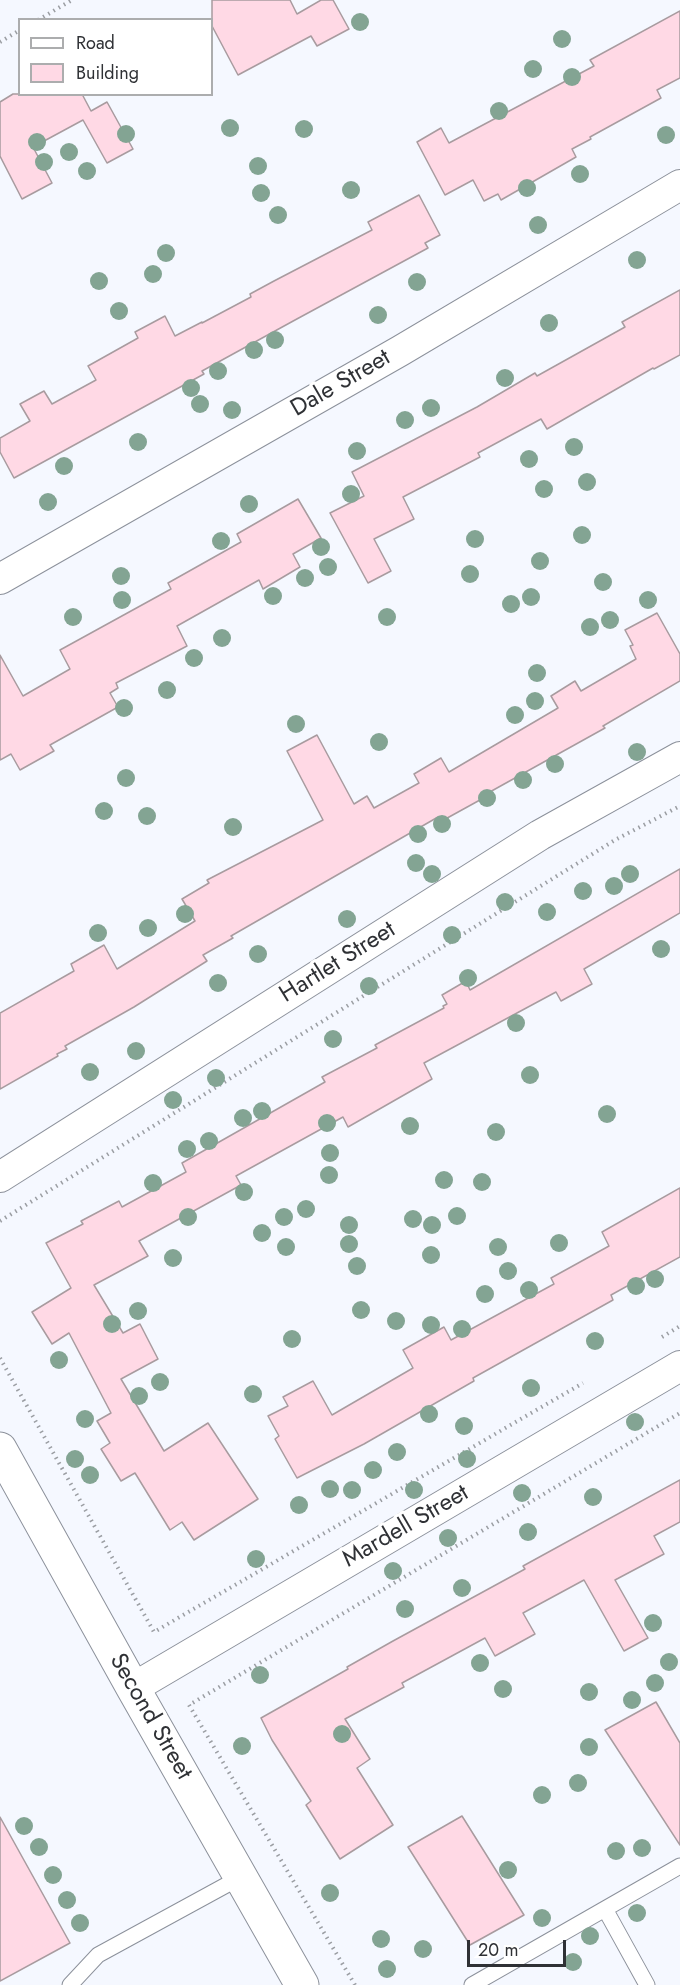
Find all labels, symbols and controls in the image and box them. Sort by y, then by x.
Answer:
legend [18,18,213,96]
text: Road [76,30,115,56]
text: Building [76,60,139,86]
street label: Dale Street [286,344,396,424]
street label: Hartlet Street [275,916,401,1010]
street label: Mardell Street [338,1479,474,1575]
street label: Second Street [102,1649,198,1785]
scale bar [470,1928,569,1966]
text: 20 m [478,1937,518,1963]

